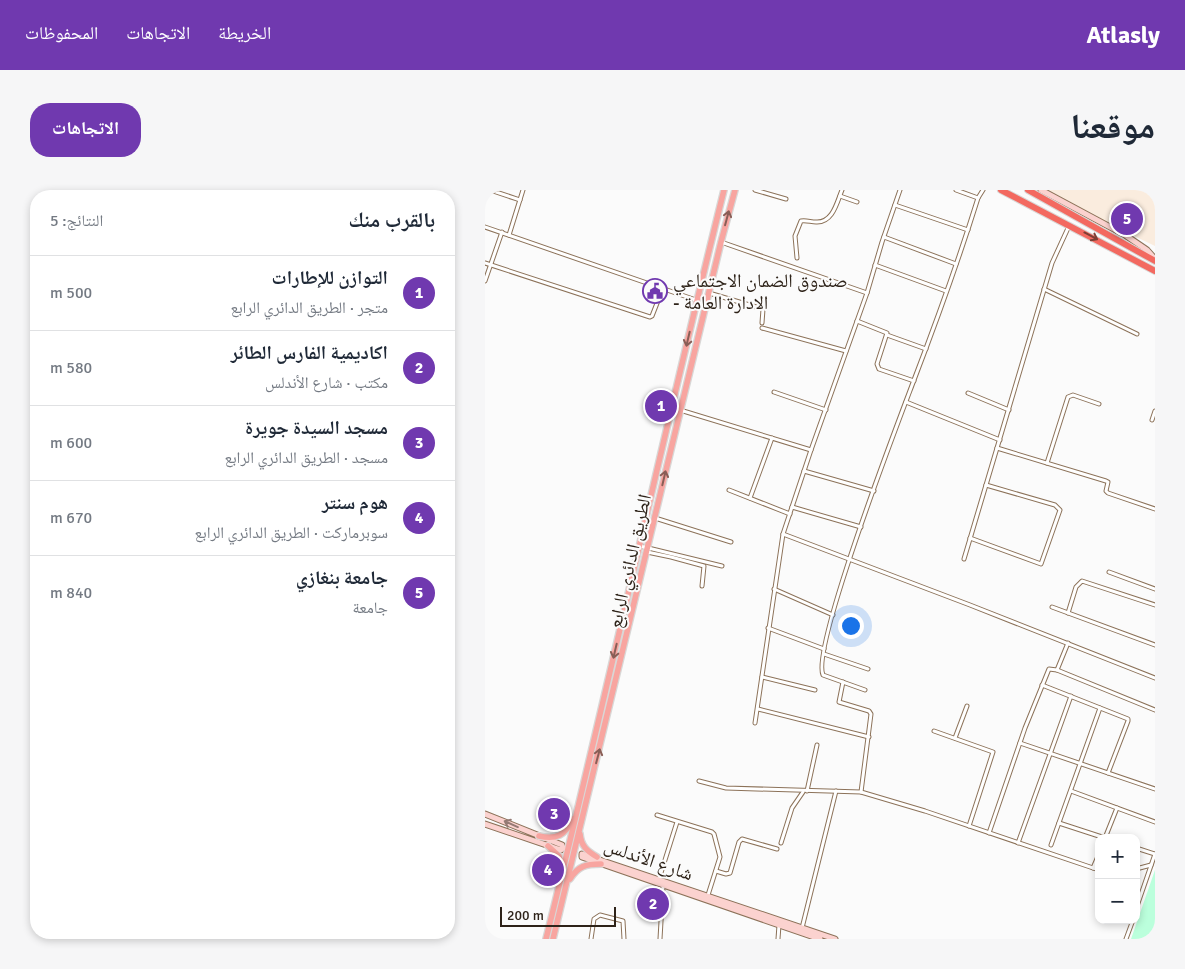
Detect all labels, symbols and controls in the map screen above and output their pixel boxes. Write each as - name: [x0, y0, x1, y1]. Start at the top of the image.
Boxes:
- text: Atlasly: [1087, 20, 1160, 50]
- text: المحفوظات: [25, 22, 98, 44]
- text: الاتجاهات: [126, 22, 190, 44]
- text: الخريطة: [218, 22, 271, 44]
- button: الاتجاهات: [30, 103, 141, 157]
- text: موقعنا: [1070, 105, 1155, 148]
- pin: 5: [1111, 200, 1143, 238]
- text: بالقرب منك: [348, 207, 435, 233]
- text: النتائج: 5: [50, 211, 103, 231]
- one-way arrow: [723, 211, 732, 227]
- one-way arrow: [1084, 231, 1099, 241]
- text: التوازن للإطارات: [272, 266, 388, 290]
- place label: صندوق الضمان الاجتماعي - الادارة العامة: [673, 269, 848, 315]
- public building icon: صندوق الضمان الاجتماعي - الادارة العامة: [642, 278, 668, 304]
- text: 500 m: [50, 283, 92, 303]
- text: 1: [415, 283, 423, 303]
- text: متجر · الطريق الدائري الرابع: [231, 298, 388, 318]
- one-way arrow: [683, 331, 692, 347]
- text: اكاديمية الفارس الطائر: [231, 341, 388, 365]
- text: 580 m: [50, 358, 92, 378]
- text: 2: [415, 358, 423, 378]
- text: مكتب · شارع الأندلس: [265, 373, 388, 393]
- pin: 1: [645, 387, 677, 425]
- text: مسجد السيدة جويرة: [245, 416, 388, 440]
- text: 600 m: [50, 433, 92, 453]
- text: 3: [415, 433, 423, 453]
- text: مسجد · الطريق الدائري الرابع: [225, 448, 388, 468]
- one-way arrow: [660, 471, 669, 487]
- text: هوم سنتر: [322, 491, 388, 515]
- street label: الطريق الدائري الرابع: [603, 492, 660, 631]
- text: 670 m: [50, 508, 92, 528]
- text: 4: [415, 508, 423, 528]
- text: سوبرماركت · الطريق الدائري الرابع: [195, 523, 388, 543]
- text: جامعة بنغازي: [296, 566, 388, 590]
- text: 840 m: [50, 583, 92, 603]
- text: 5: [415, 583, 423, 603]
- text: جامعة: [353, 598, 388, 618]
- your location: [838, 613, 864, 639]
- one-way arrow: [610, 642, 619, 658]
- one-way arrow: [593, 748, 603, 764]
- pin: 3: [538, 795, 570, 833]
- one-way arrow: [504, 818, 519, 828]
- street label: شارع الأندلس: [601, 834, 696, 886]
- map controls: [1095, 834, 1140, 924]
- button: +: [1095, 834, 1140, 879]
- pin: 4: [532, 851, 564, 889]
- button: −: [1095, 879, 1140, 924]
- pin: 2: [637, 885, 669, 923]
- scale bar: [500, 904, 616, 927]
- text: 200 m: [507, 907, 544, 924]

